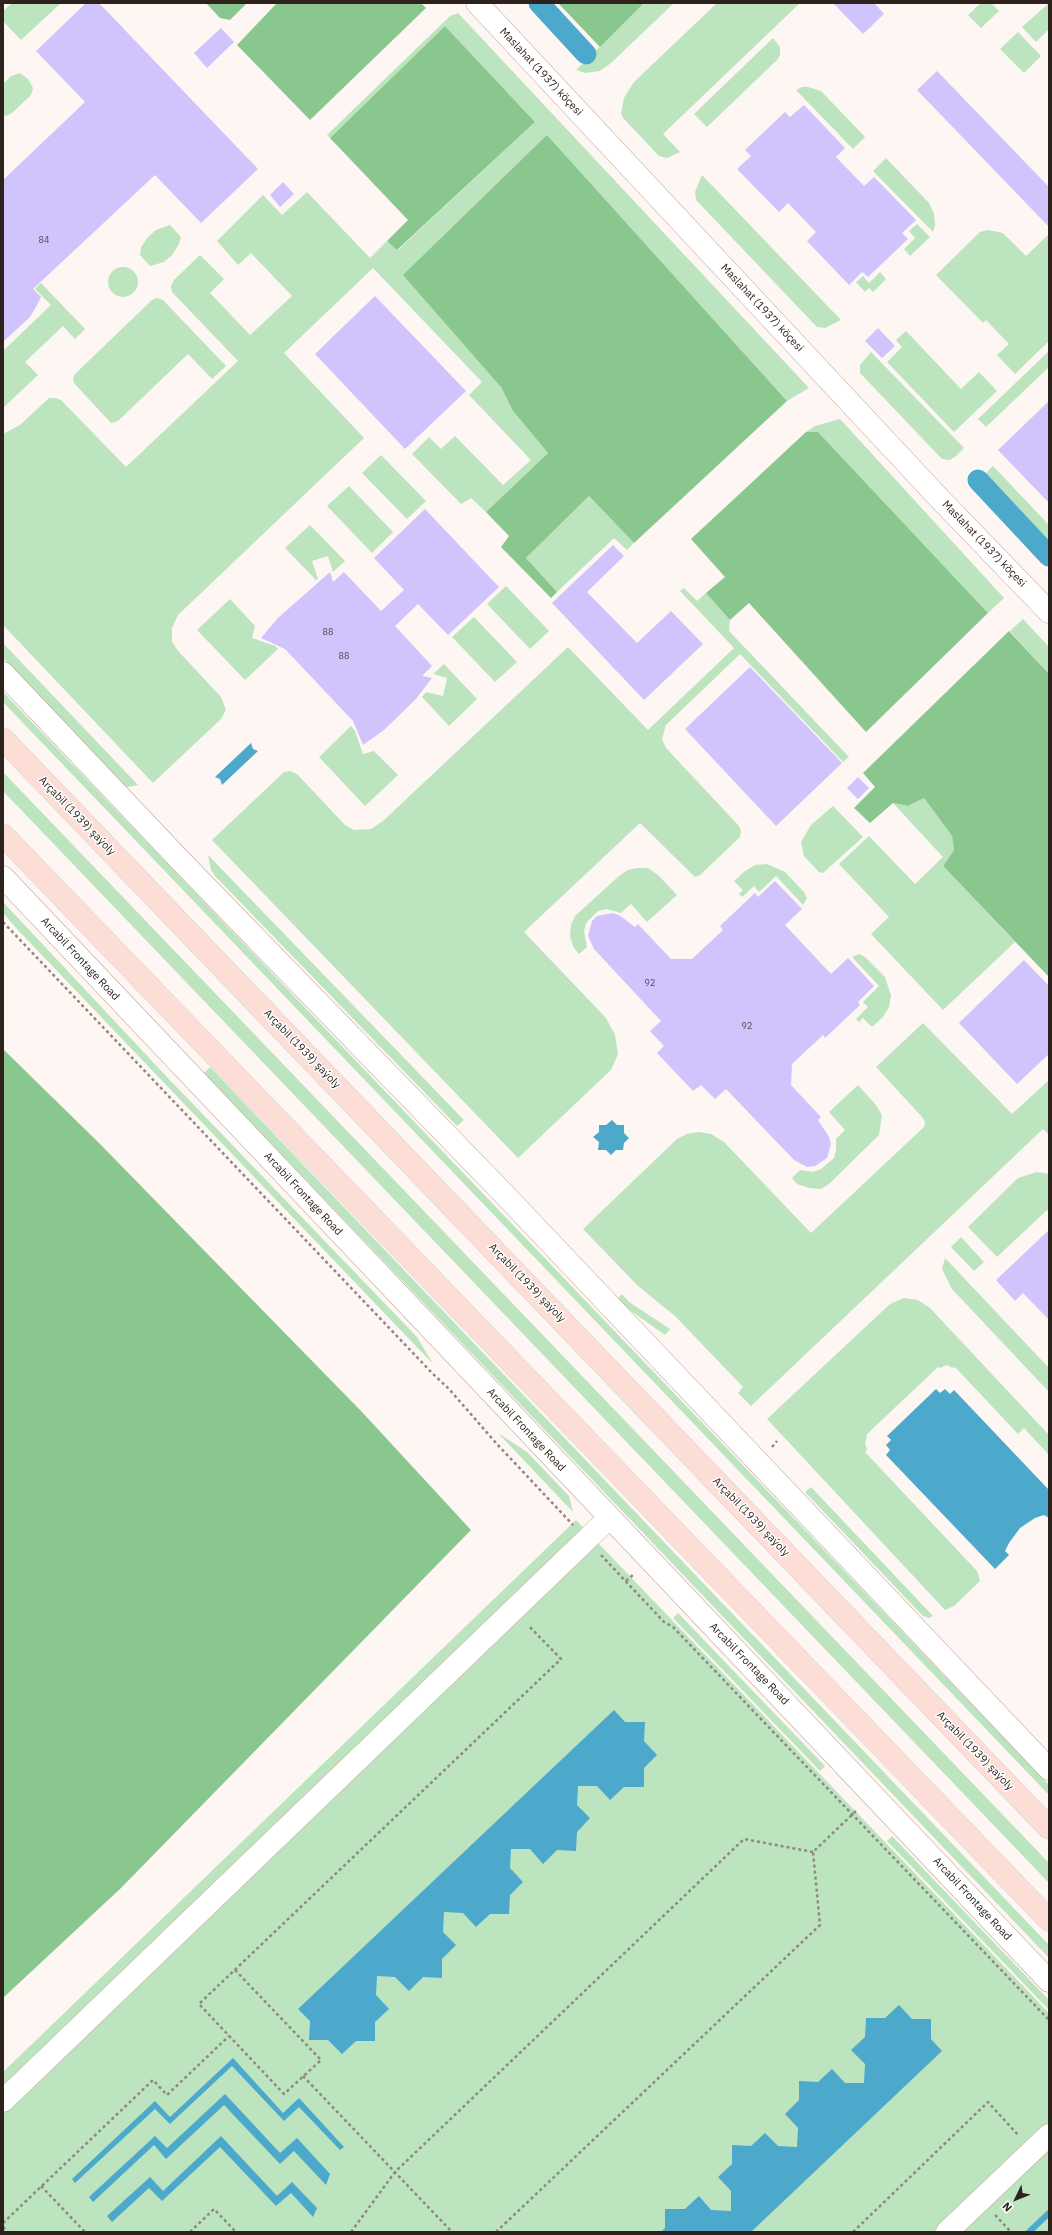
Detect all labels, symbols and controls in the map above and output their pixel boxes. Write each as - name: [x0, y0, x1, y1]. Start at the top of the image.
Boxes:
- street label: Maslahat (1937) köçesi: [497, 25, 585, 119]
- house number: 84: [39, 235, 49, 245]
- street label: Maslahat (1937) köçesi: [718, 261, 806, 355]
- street label: Maslahat (1937) köçesi: [939, 498, 1029, 590]
- house number: 88: [323, 627, 333, 637]
- house number: 88: [339, 651, 349, 661]
- street label: Arçabil (1939) şaýoly: [36, 774, 118, 858]
- street label: Arcabil Frontage Road: [38, 915, 122, 1003]
- house number: 92: [645, 978, 655, 988]
- street label: Arçabil (1939) şaýoly: [261, 1007, 343, 1091]
- house number: 92: [742, 1021, 752, 1031]
- street label: Arcabil Frontage Road: [261, 1150, 345, 1238]
- street label: Arçabil (1939) şaýoly: [486, 1241, 568, 1325]
- street label: Arcabil Frontage Road: [484, 1386, 568, 1474]
- street label: Arçabil (1939) şaýoly: [710, 1475, 792, 1559]
- street label: Arcabil Frontage Road: [706, 1620, 792, 1708]
- street label: Arçabil (1939) şaýoly: [934, 1709, 1016, 1793]
- street label: Arcabil Frontage Road: [930, 1855, 1014, 1943]
- north arrow: [996, 2179, 1036, 2219]
- text: N: [999, 2199, 1015, 2215]

